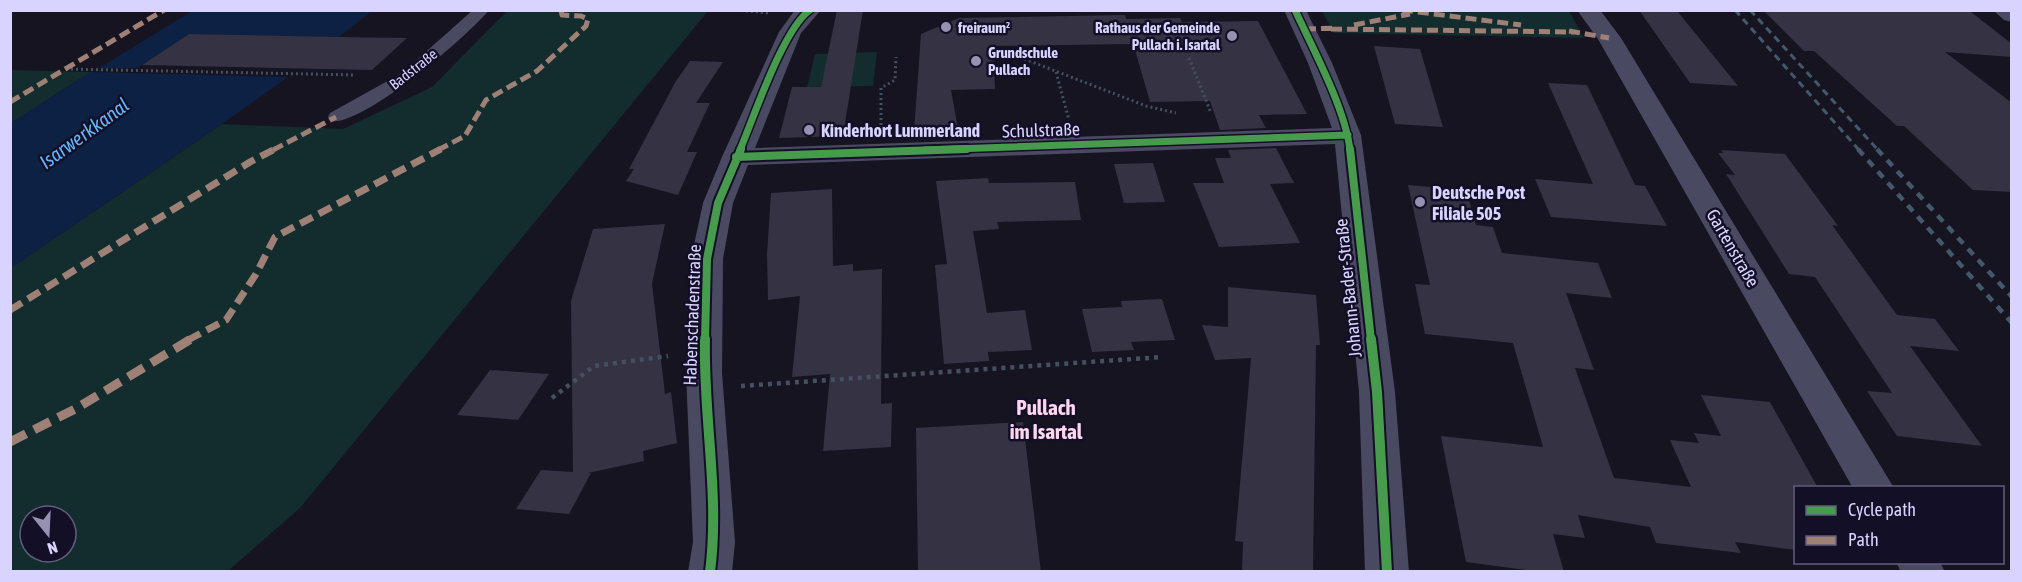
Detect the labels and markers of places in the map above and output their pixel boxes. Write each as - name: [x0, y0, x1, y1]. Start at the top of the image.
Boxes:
- place label: freiraum²: [957, 19, 1010, 36]
- place label: Rathaus der Gemeinde Pullach i. Isartal: [1095, 19, 1221, 53]
- marker: freiraum²: [939, 20, 953, 34]
- marker: Rathaus der Gemeinde Pullach i. Isartal: [1225, 29, 1239, 43]
- place label: Grundschule Pullach: [988, 44, 1058, 78]
- marker: Grundschule Pullach: [969, 54, 983, 68]
- place label: Kinderhort Lummerland: [821, 120, 980, 141]
- marker: Kinderhort Lummerland: [802, 123, 816, 137]
- place label: Deutsche Post Filiale 505: [1432, 182, 1526, 224]
- marker: Deutsche Post Filiale 505: [1413, 195, 1427, 209]

